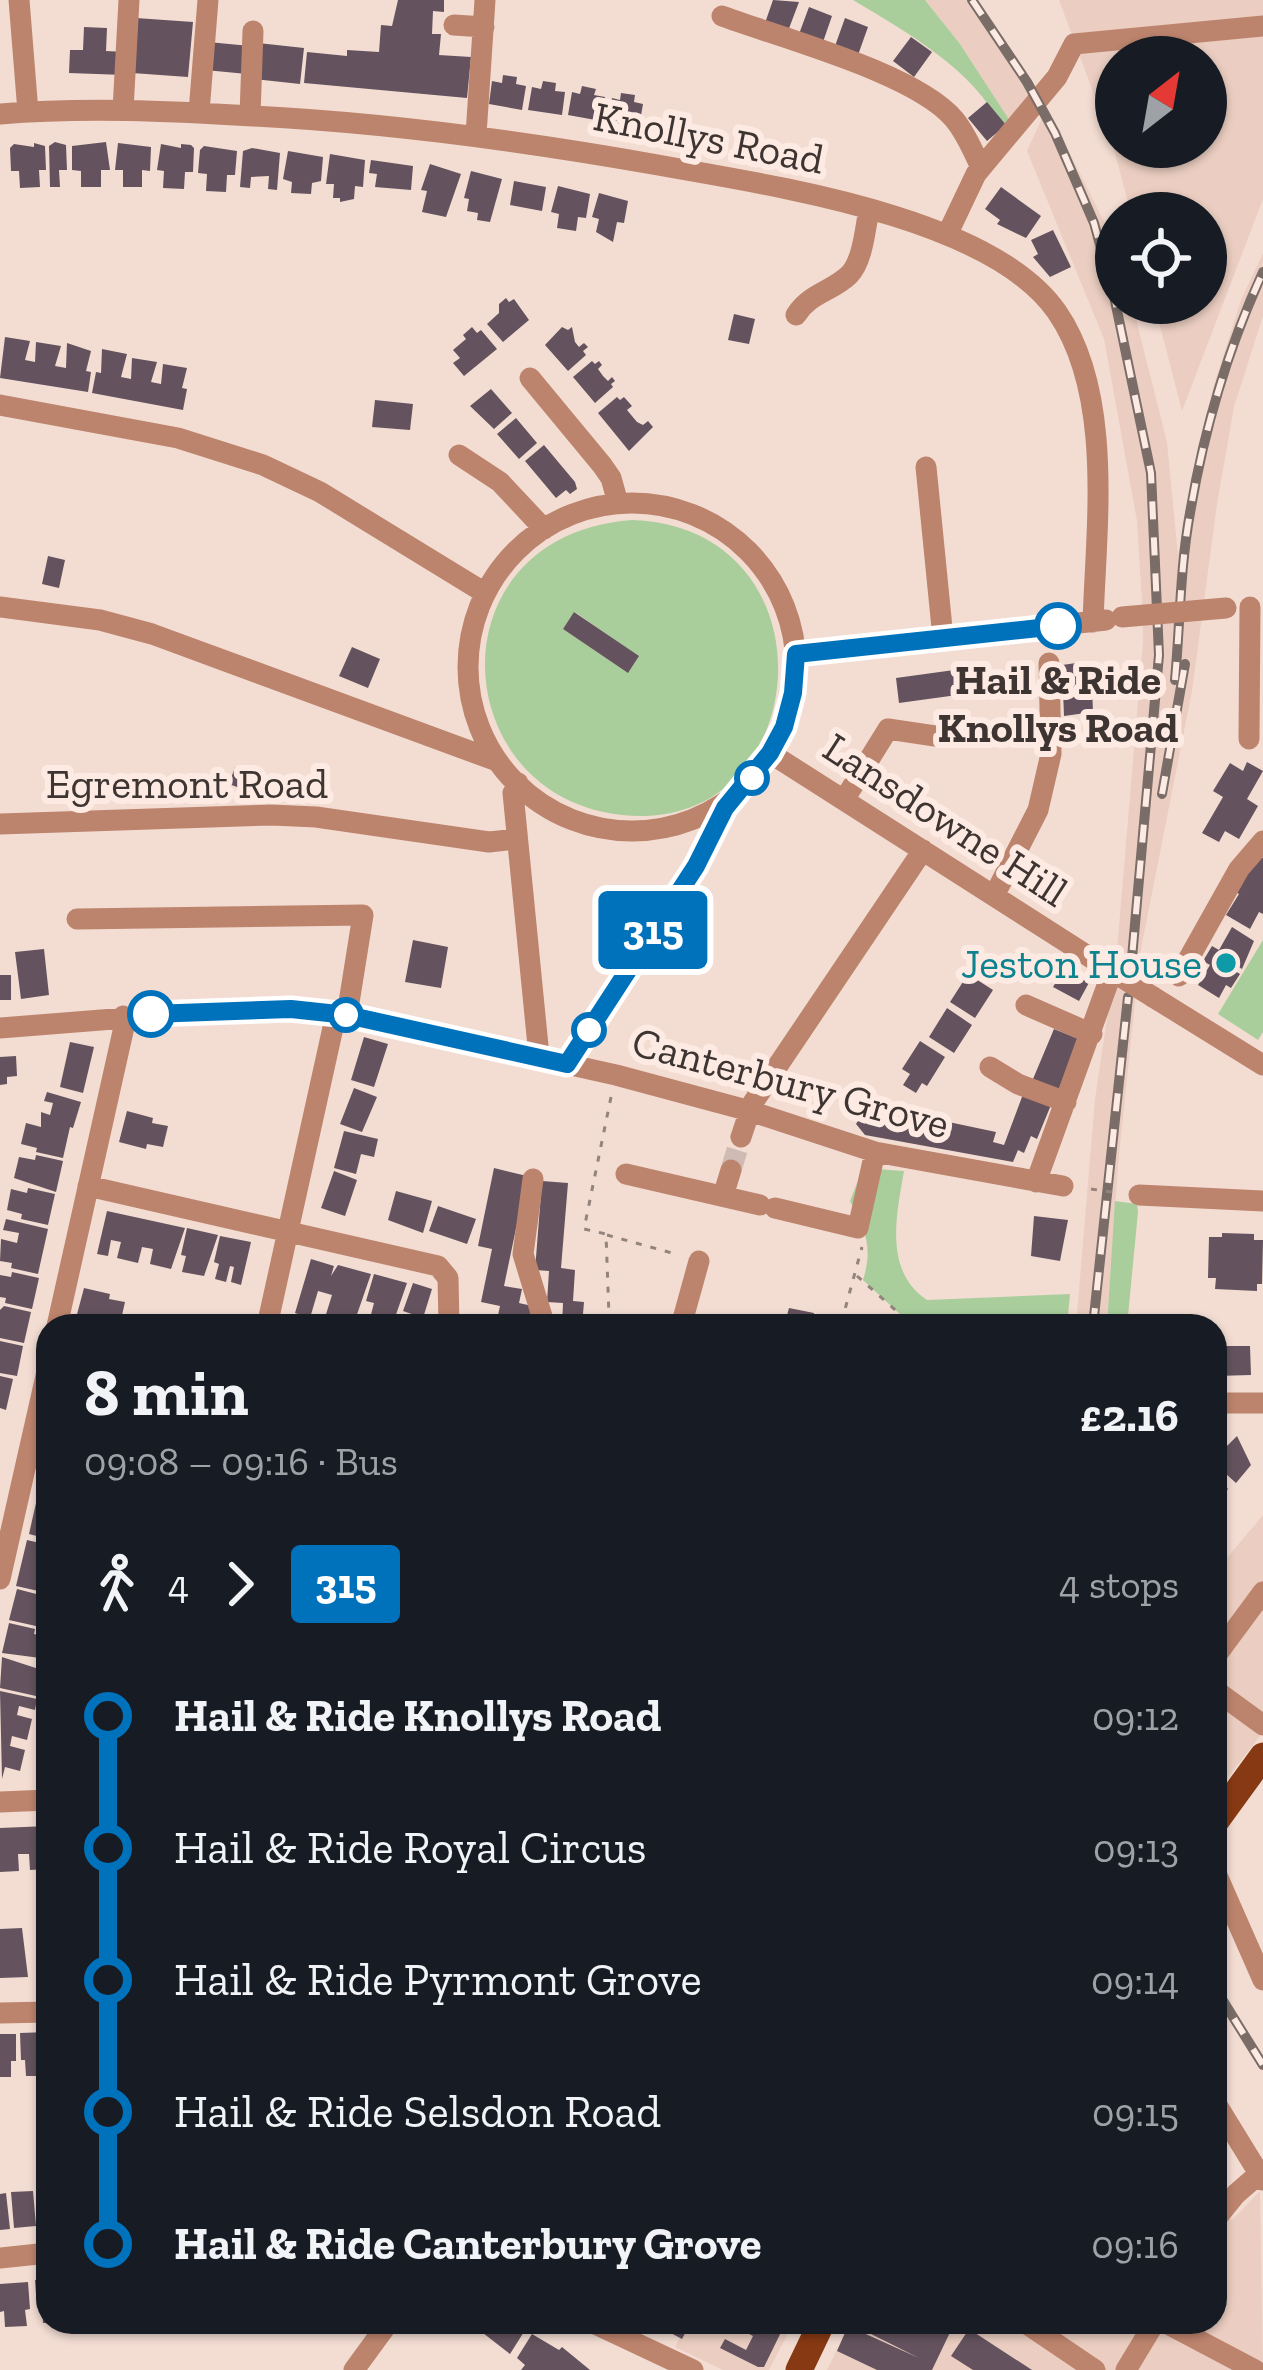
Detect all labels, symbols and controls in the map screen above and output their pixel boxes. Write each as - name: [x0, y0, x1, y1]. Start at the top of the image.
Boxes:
- north arrow: [1095, 36, 1227, 168]
- map controls: [1095, 36, 1227, 324]
- street label: Knollys Road: [589, 90, 828, 185]
- button: locate: [1095, 192, 1227, 324]
- marker: Hail & Ride Knollys Road: [1036, 604, 1080, 648]
- place label: Hail & Ride Knollys Road: [938, 654, 1179, 753]
- street label: Lansdowne Hill: [814, 721, 1078, 917]
- street label: Egremont Road: [46, 758, 328, 809]
- unlabelled marker: [736, 762, 768, 794]
- line badge: 315: [584, 891, 722, 969]
- text: 315: [622, 904, 684, 955]
- place label: Jeston House: [961, 938, 1202, 989]
- marker: Jeston House: [1213, 950, 1239, 976]
- unlabelled marker: [129, 992, 173, 1036]
- unlabelled marker: [330, 999, 362, 1031]
- unlabelled marker: [573, 1014, 605, 1046]
- street label: Canterbury Grove: [627, 1016, 955, 1149]
- text: 8 min: [84, 1353, 249, 1432]
- text: £2.16: [1080, 1389, 1179, 1443]
- text: 09:08 – 09:16 · Bus: [84, 1438, 398, 1485]
- icon: walk: [84, 1551, 150, 1617]
- icon: forward: [207, 1551, 273, 1617]
- text: 315: [315, 1558, 376, 1609]
- text: 4: [168, 1561, 189, 1608]
- text: 4 stops: [1059, 1561, 1179, 1608]
- text: Hail & Ride Knollys Road: [174, 1689, 662, 1743]
- text: 09:12: [1092, 1693, 1179, 1740]
- text: Hail & Ride Royal Circus: [174, 1821, 646, 1875]
- text: 09:13: [1093, 1825, 1179, 1872]
- text: Hail & Ride Pyrmont Grove: [174, 1953, 702, 2007]
- text: 09:14: [1091, 1957, 1179, 2004]
- text: Hail & Ride Selsdon Road: [174, 2085, 661, 2139]
- text: 09:15: [1092, 2089, 1179, 2136]
- text: Hail & Ride Canterbury Grove: [174, 2217, 762, 2271]
- text: 09:16: [1091, 2221, 1179, 2268]

